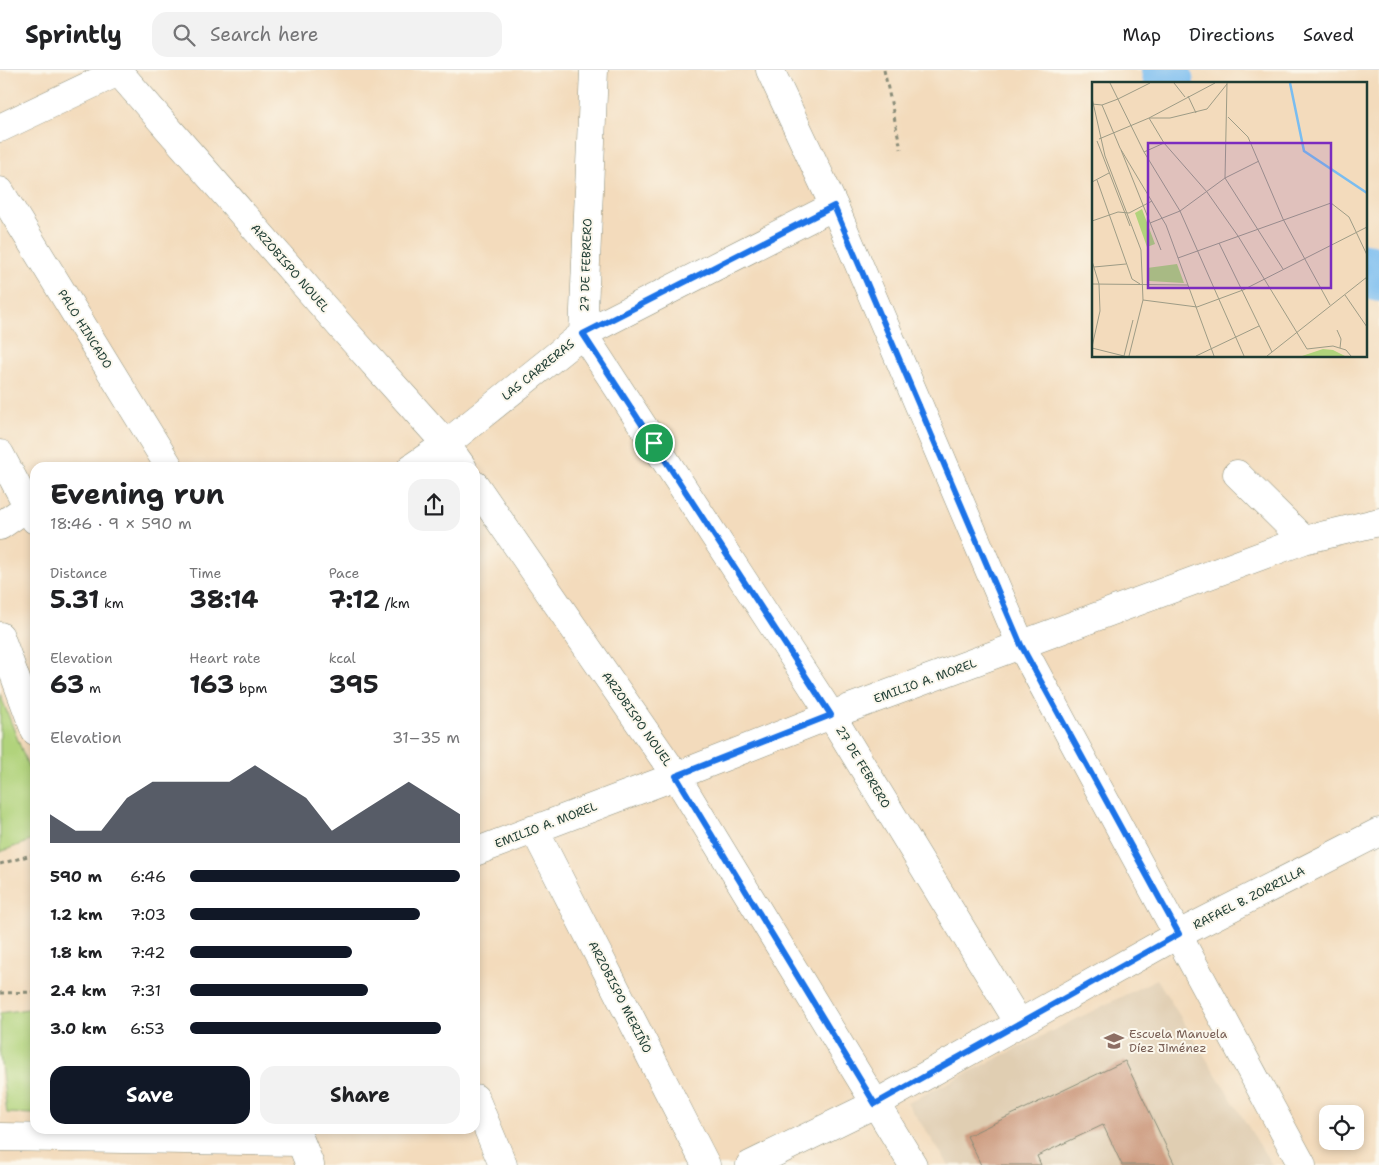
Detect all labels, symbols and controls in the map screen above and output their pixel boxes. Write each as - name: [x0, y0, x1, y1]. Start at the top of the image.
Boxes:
- search box: [152, 12, 502, 57]
- text: Sprintly: [25, 19, 122, 51]
- icon: search: [170, 21, 198, 49]
- text: Search here: [210, 22, 319, 47]
- text: Map: [1123, 23, 1161, 47]
- text: Directions: [1189, 23, 1275, 47]
- text: Saved: [1303, 23, 1354, 47]
- inset map: [1092, 82, 1366, 358]
- street label: 27 DE FEBRERO: [576, 218, 596, 312]
- street label: ARZOBISPO NOUEL: [247, 220, 333, 316]
- street label: PALO HINCADO: [54, 286, 116, 372]
- street label: LAS CARRERAS: [498, 336, 578, 404]
- pin: [633, 422, 675, 464]
- icon: arrive: [640, 429, 668, 457]
- text: Evening run: [50, 475, 225, 513]
- button: share: [408, 479, 460, 531]
- text: 18:46 · 9 × 590 m: [50, 513, 192, 534]
- text: Distance: [50, 564, 107, 582]
- text: Time: [189, 564, 221, 582]
- text: Pace: [329, 564, 359, 582]
- text: 5.31: [50, 582, 99, 616]
- text: 38:14: [189, 582, 259, 616]
- text: 7:12: [329, 582, 380, 616]
- text: km: [99, 594, 124, 612]
- text: /km: [380, 594, 410, 612]
- text: Elevation: [50, 649, 113, 667]
- text: Heart rate: [189, 649, 261, 667]
- text: kcal: [329, 649, 356, 667]
- street label: EMILIO A. MOREL: [871, 655, 979, 707]
- text: 63: [50, 667, 84, 701]
- text: 163: [189, 667, 234, 701]
- text: 395: [329, 667, 379, 701]
- street label: ARZOBISPO NOUEL: [598, 669, 676, 770]
- text: m: [84, 679, 101, 697]
- text: bpm: [234, 679, 267, 697]
- street label: 27 DE FEBRERO: [832, 723, 894, 811]
- text: Elevation: [50, 727, 122, 748]
- text: 31–35 m: [392, 727, 460, 748]
- street label: EMILIO A. MOREL: [493, 798, 600, 852]
- street label: RAFAEL B. ZORRILLA: [1190, 863, 1308, 933]
- text: 590 m: [50, 866, 102, 887]
- text: 6:46: [130, 866, 166, 887]
- text: 1.2 km: [50, 904, 103, 925]
- text: 7:03: [130, 904, 166, 925]
- street label: ARZOBISPO MERIÑO: [585, 938, 655, 1056]
- text: 1.8 km: [50, 942, 102, 963]
- text: 7:42: [130, 942, 165, 963]
- text: 2.4 km: [50, 980, 106, 1001]
- text: 7:31: [130, 980, 161, 1001]
- text: 3.0 km: [50, 1018, 106, 1039]
- text: 6:53: [130, 1018, 165, 1039]
- place label: Escuela Manuela Díez Jiménez: [1129, 1026, 1228, 1056]
- school or university icon: Escuela Manuela Díez Jiménez: [1103, 1030, 1125, 1052]
- button: Save: [50, 1066, 250, 1124]
- button: Share: [260, 1066, 460, 1124]
- map controls: [1319, 1105, 1364, 1150]
- button: locate: [1319, 1105, 1364, 1150]

